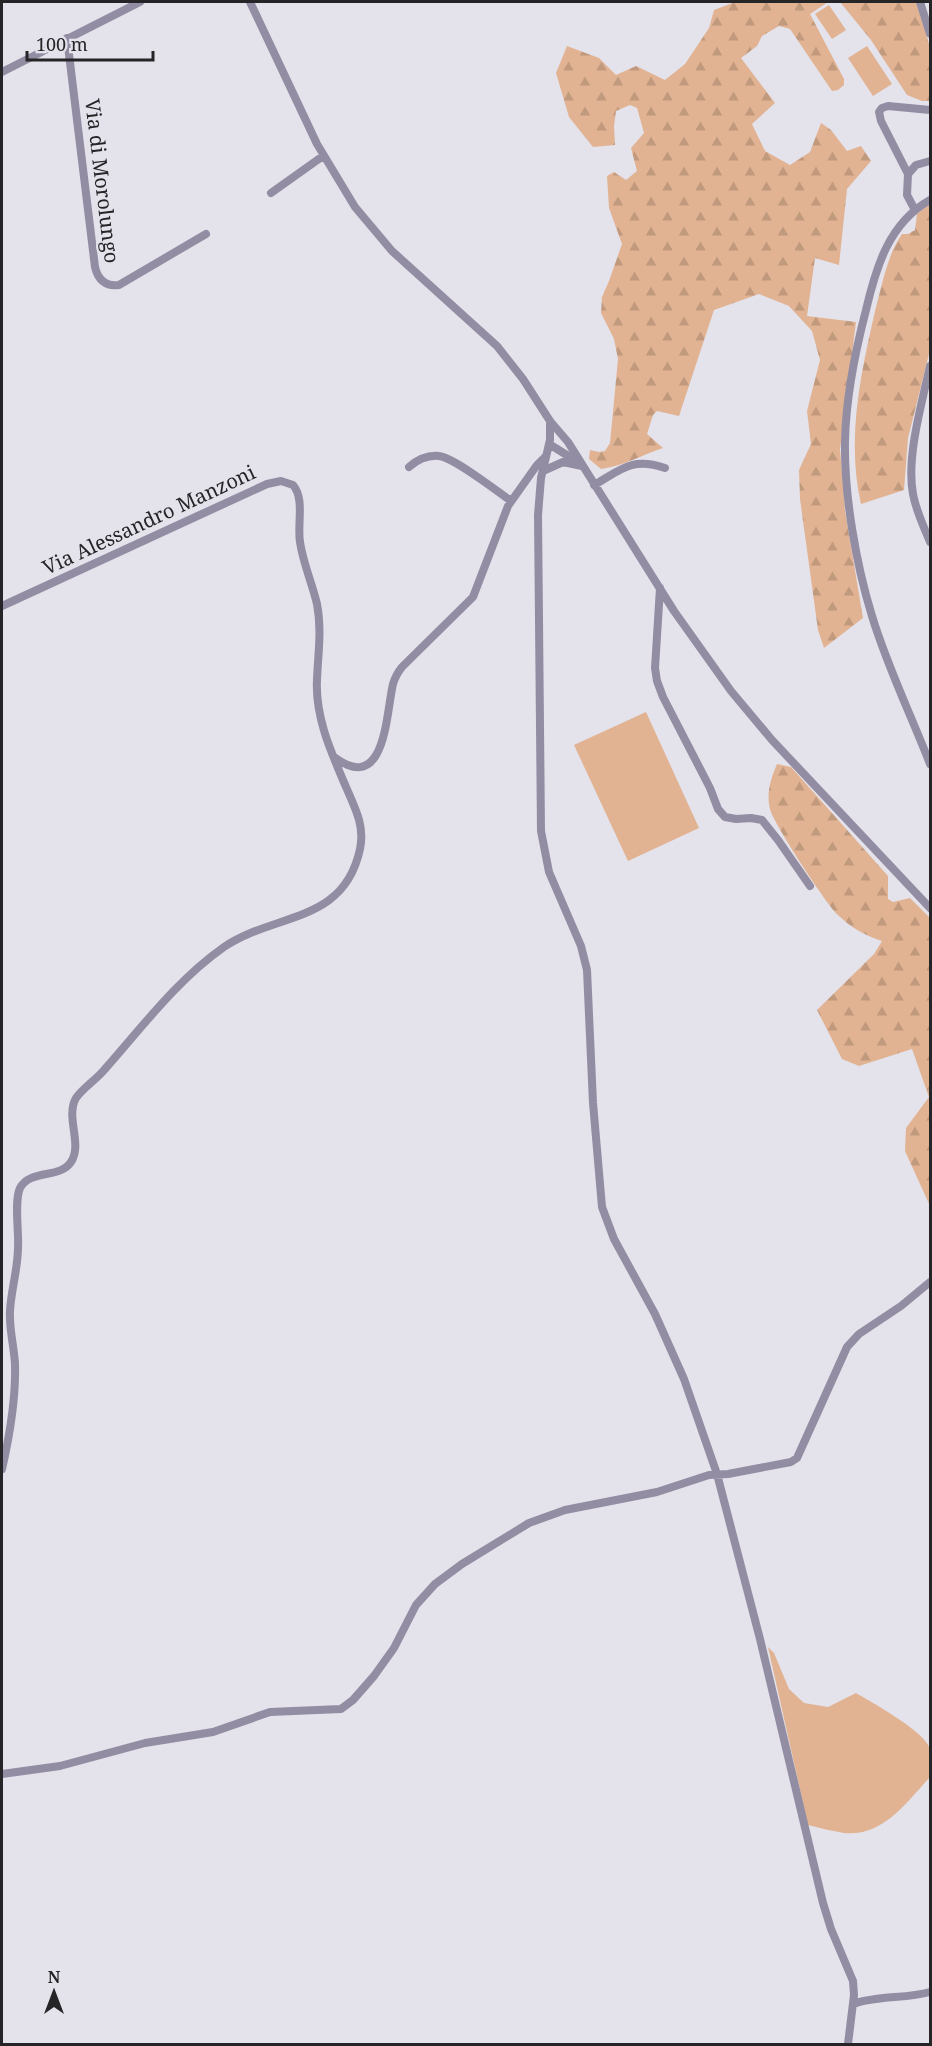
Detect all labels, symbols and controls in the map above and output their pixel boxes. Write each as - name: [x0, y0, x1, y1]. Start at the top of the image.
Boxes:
- scale bar: [27, 24, 153, 62]
- text: 100 m: [36, 32, 88, 56]
- street label: Via di Morolungo: [79, 97, 126, 265]
- street label: Via Alessandro Manzoni: [38, 458, 260, 581]
- north arrow: [24, 1962, 84, 2022]
- text: N: [48, 1966, 61, 1988]

